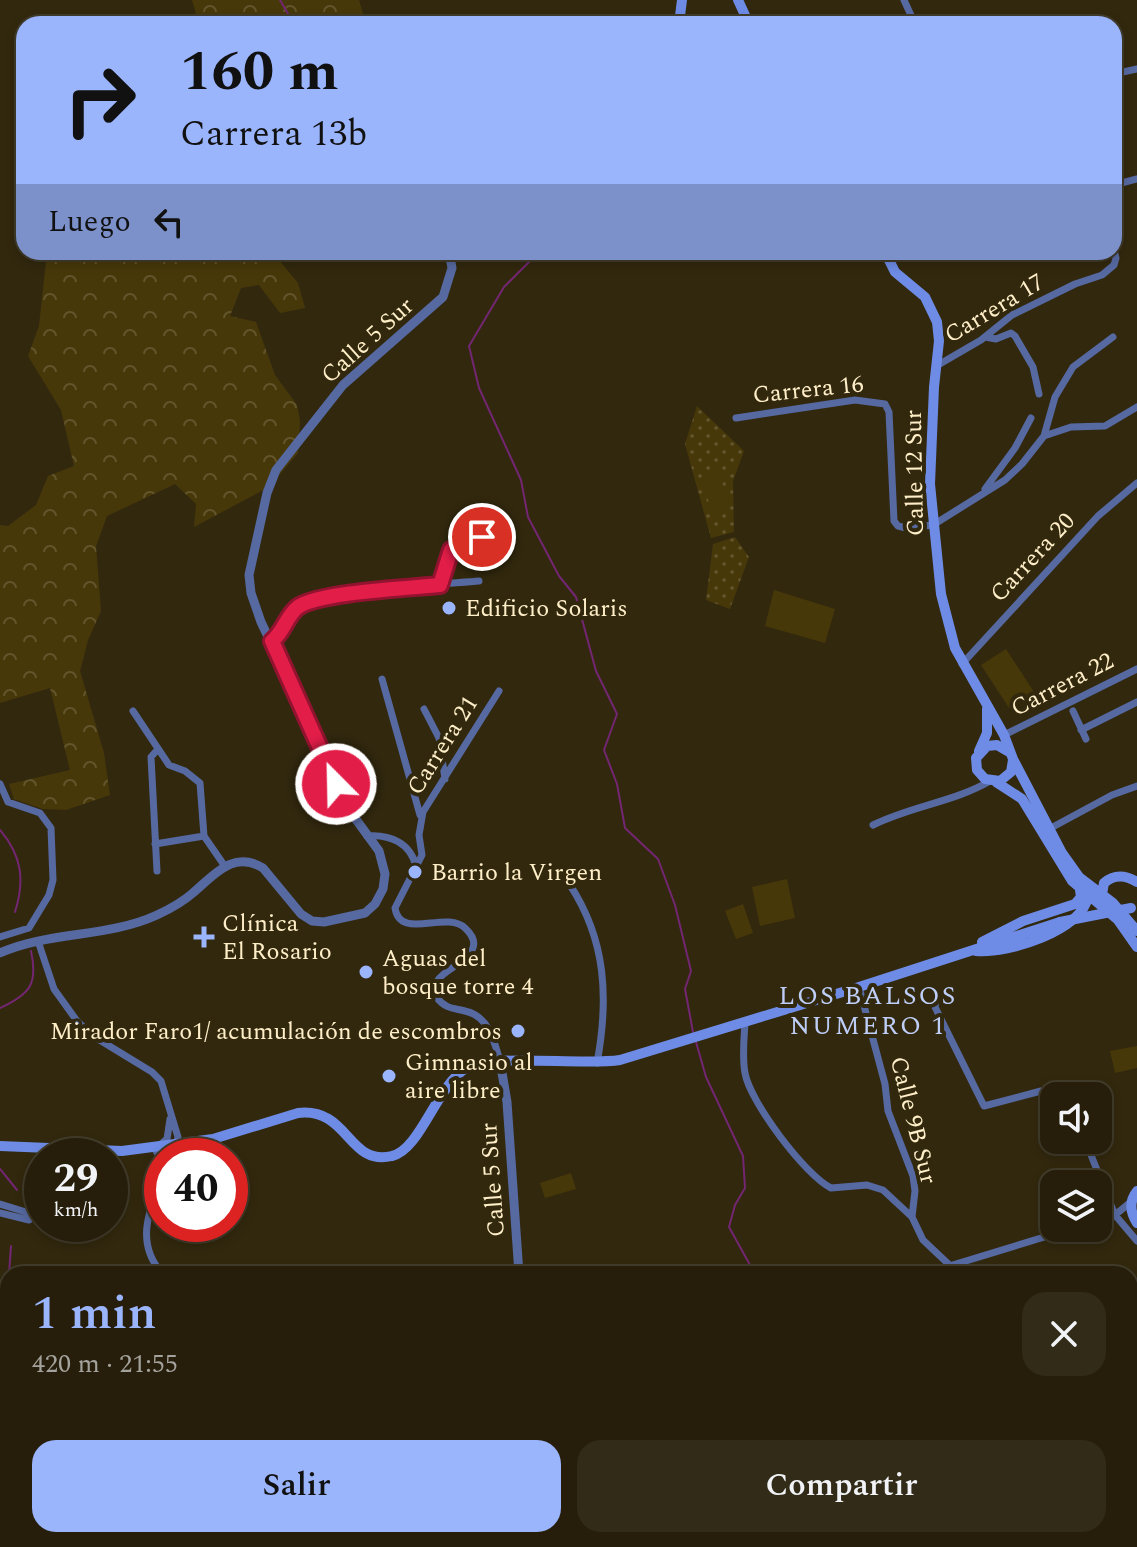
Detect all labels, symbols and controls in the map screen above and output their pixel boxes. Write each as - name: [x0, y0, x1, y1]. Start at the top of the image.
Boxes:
- text: 160 m: [180, 30, 339, 115]
- icon: right: [48, 48, 152, 152]
- text: Carrera 13b: [180, 107, 367, 162]
- text: Luego: [48, 199, 131, 245]
- icon: left: [147, 200, 191, 244]
- street label: Carrera 17: [938, 265, 1052, 353]
- street label: Calle 5 Sur: [313, 289, 422, 392]
- street label: Carrera 16: [751, 366, 865, 414]
- street label: Calle 12 Sur: [896, 409, 934, 537]
- pin: [448, 503, 516, 571]
- street label: Carrera 20: [982, 505, 1084, 611]
- icon: arrive: [460, 515, 504, 559]
- place label: Edificio Solaris: [465, 591, 628, 627]
- marker: Edificio Solaris: [440, 599, 458, 617]
- street label: Carrera 22: [1005, 644, 1120, 726]
- street label: Carrera 21: [398, 689, 488, 802]
- position arrow: [294, 742, 378, 826]
- place label: Barrio la Virgen: [431, 855, 602, 891]
- marker: Barrio la Virgen: [406, 863, 424, 881]
- place label: Clínica El Rosario: [222, 906, 332, 970]
- marker: Clínica El Rosario: [193, 926, 215, 948]
- place label: Aguas del bosque torre 4: [382, 941, 534, 1005]
- marker: Aguas del bosque torre 4: [357, 963, 375, 981]
- district label: LOS BALSOS NUMERO 1: [779, 976, 957, 1046]
- place label: Mirador Faro1/ acumulación de escombros: [50, 1014, 502, 1050]
- marker: Mirador Faro1/ acumulación de escombros: [509, 1022, 527, 1040]
- place label: Gimnasio al aire libre: [405, 1045, 533, 1109]
- street label: Calle 9B Sur: [880, 1053, 946, 1188]
- marker: Gimnasio al aire libre: [380, 1067, 398, 1085]
- map controls: [1040, 1082, 1112, 1242]
- button: sound: [1040, 1082, 1112, 1154]
- street label: Calle 5 Sur: [471, 1122, 515, 1238]
- speed limit sign: 40: [144, 1138, 248, 1242]
- text: 29: [54, 1149, 98, 1210]
- button: layers: [1040, 1170, 1112, 1242]
- text: km/h: [54, 1195, 99, 1225]
- text: 1 min: [32, 1277, 157, 1350]
- button: close: [1022, 1292, 1106, 1376]
- text: 420 m · 21:55: [32, 1344, 178, 1384]
- button: Salir: [32, 1440, 561, 1532]
- button: Compartir: [577, 1440, 1106, 1532]

